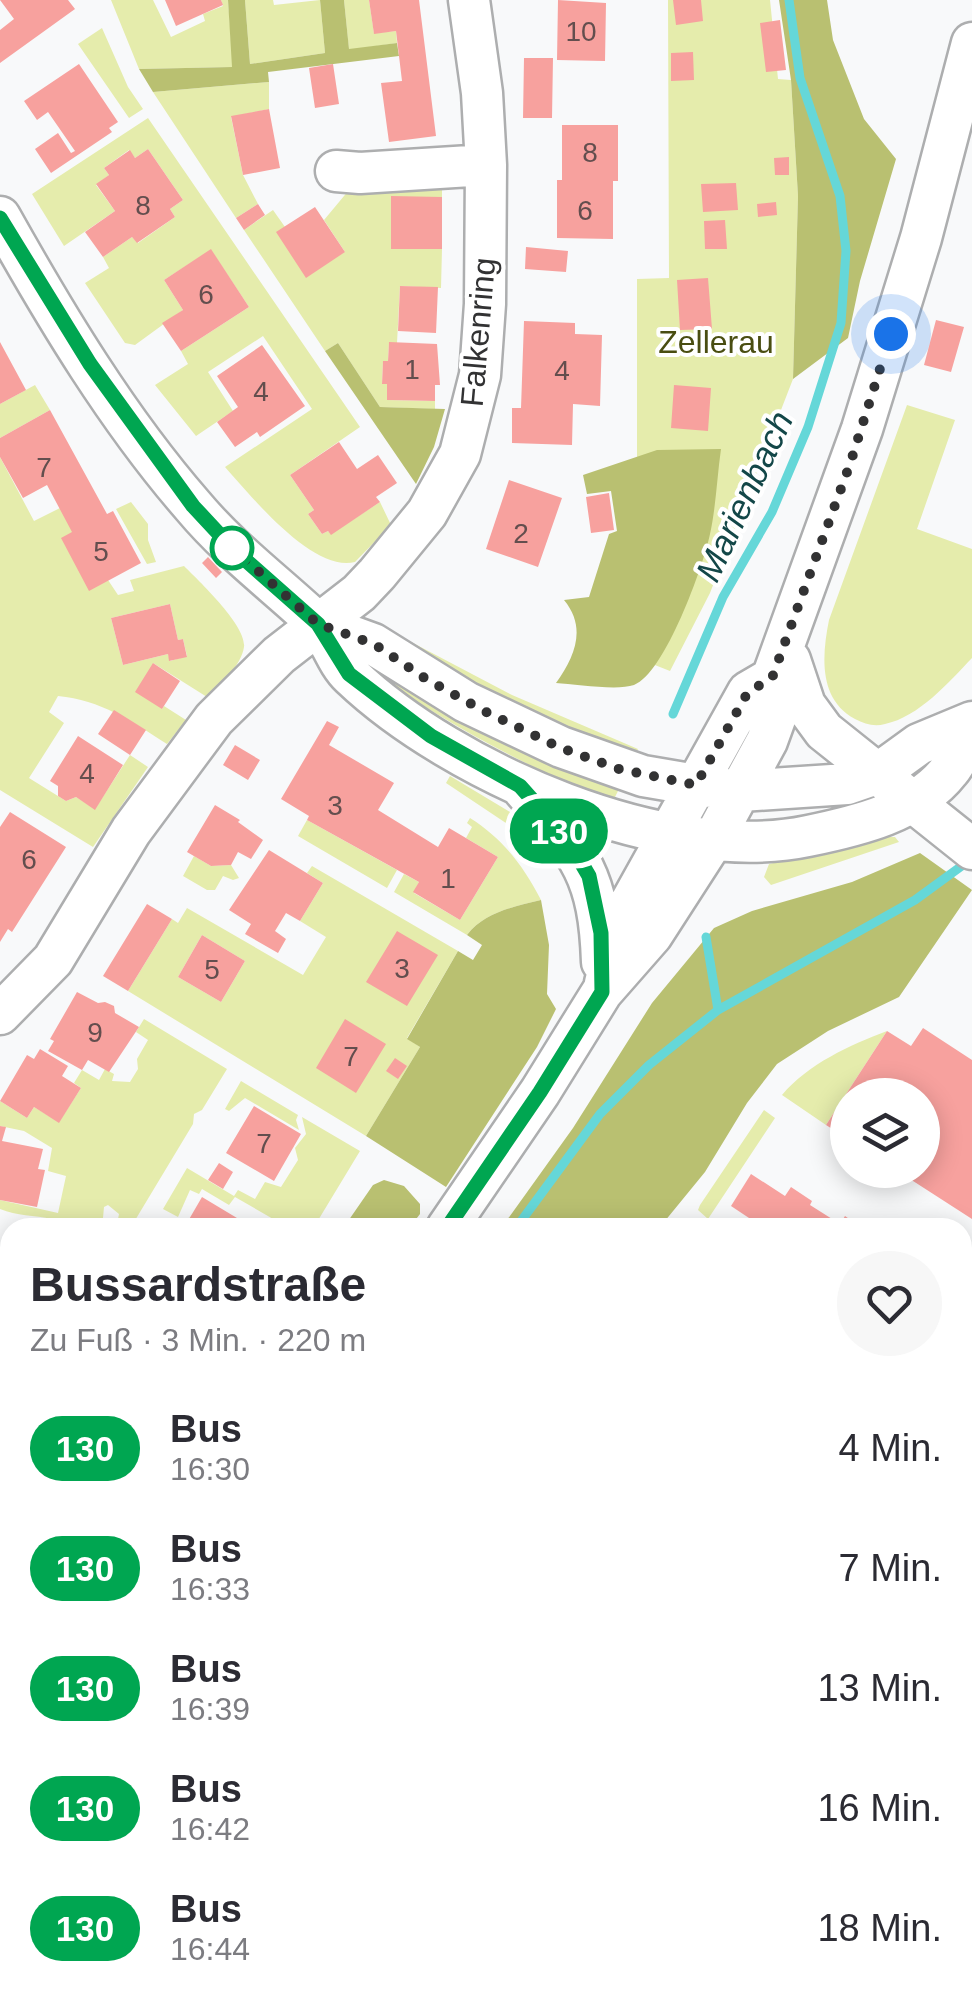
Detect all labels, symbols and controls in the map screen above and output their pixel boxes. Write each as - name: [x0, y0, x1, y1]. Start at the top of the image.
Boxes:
- house number: 10: [565, 16, 597, 47]
- house number: 8: [582, 137, 598, 168]
- house number: 8: [135, 190, 151, 221]
- house number: 6: [577, 195, 593, 226]
- street label: Falkenring: [454, 256, 502, 408]
- house number: 6: [198, 279, 214, 310]
- your location: [866, 309, 916, 359]
- park label: Zellerau: [658, 324, 774, 360]
- house number: 1: [404, 354, 420, 385]
- house number: 4: [554, 355, 570, 386]
- house number: 4: [253, 376, 269, 407]
- water label: Marienbach: [688, 405, 800, 587]
- house number: 7: [36, 452, 52, 483]
- house number: 2: [513, 518, 529, 549]
- unlabelled marker: [211, 527, 253, 569]
- house number: 5: [93, 536, 109, 567]
- house number: 4: [79, 758, 95, 789]
- house number: 3: [327, 790, 343, 821]
- line badge: 130: [502, 798, 616, 864]
- text: 130: [530, 812, 588, 851]
- house number: 6: [21, 844, 37, 875]
- house number: 1: [440, 863, 456, 894]
- house number: 3: [394, 953, 410, 984]
- house number: 5: [204, 954, 220, 985]
- house number: 9: [87, 1017, 103, 1048]
- house number: 7: [343, 1041, 359, 1072]
- map controls: [830, 1078, 940, 1188]
- button: layers: [830, 1078, 940, 1188]
- house number: 7: [256, 1128, 272, 1159]
- button: heart: [837, 1251, 942, 1356]
- text: Bussardstraße: [30, 1258, 366, 1311]
- text: Zu Fuß · 3 Min. · 220 m: [30, 1322, 366, 1358]
- text: Bus: [170, 1408, 242, 1450]
- text: 4 Min.: [839, 1427, 942, 1469]
- text: 130: [56, 1429, 114, 1468]
- text: 16:30: [170, 1451, 250, 1487]
- text: Bus: [170, 1528, 242, 1570]
- text: 7 Min.: [839, 1547, 942, 1589]
- text: 130: [56, 1549, 114, 1588]
- text: 16:33: [170, 1571, 250, 1607]
- text: Bus: [170, 1648, 242, 1690]
- text: 13 Min.: [817, 1667, 942, 1709]
- text: 130: [56, 1669, 114, 1708]
- text: 16:39: [170, 1691, 250, 1727]
- text: Bus: [170, 1768, 242, 1810]
- text: 16 Min.: [817, 1787, 942, 1829]
- text: 130: [56, 1789, 114, 1828]
- text: 16:42: [170, 1811, 250, 1847]
- text: Bus: [170, 1888, 242, 1930]
- text: 18 Min.: [817, 1907, 942, 1949]
- text: 130: [56, 1909, 114, 1948]
- text: 16:44: [170, 1931, 250, 1967]

